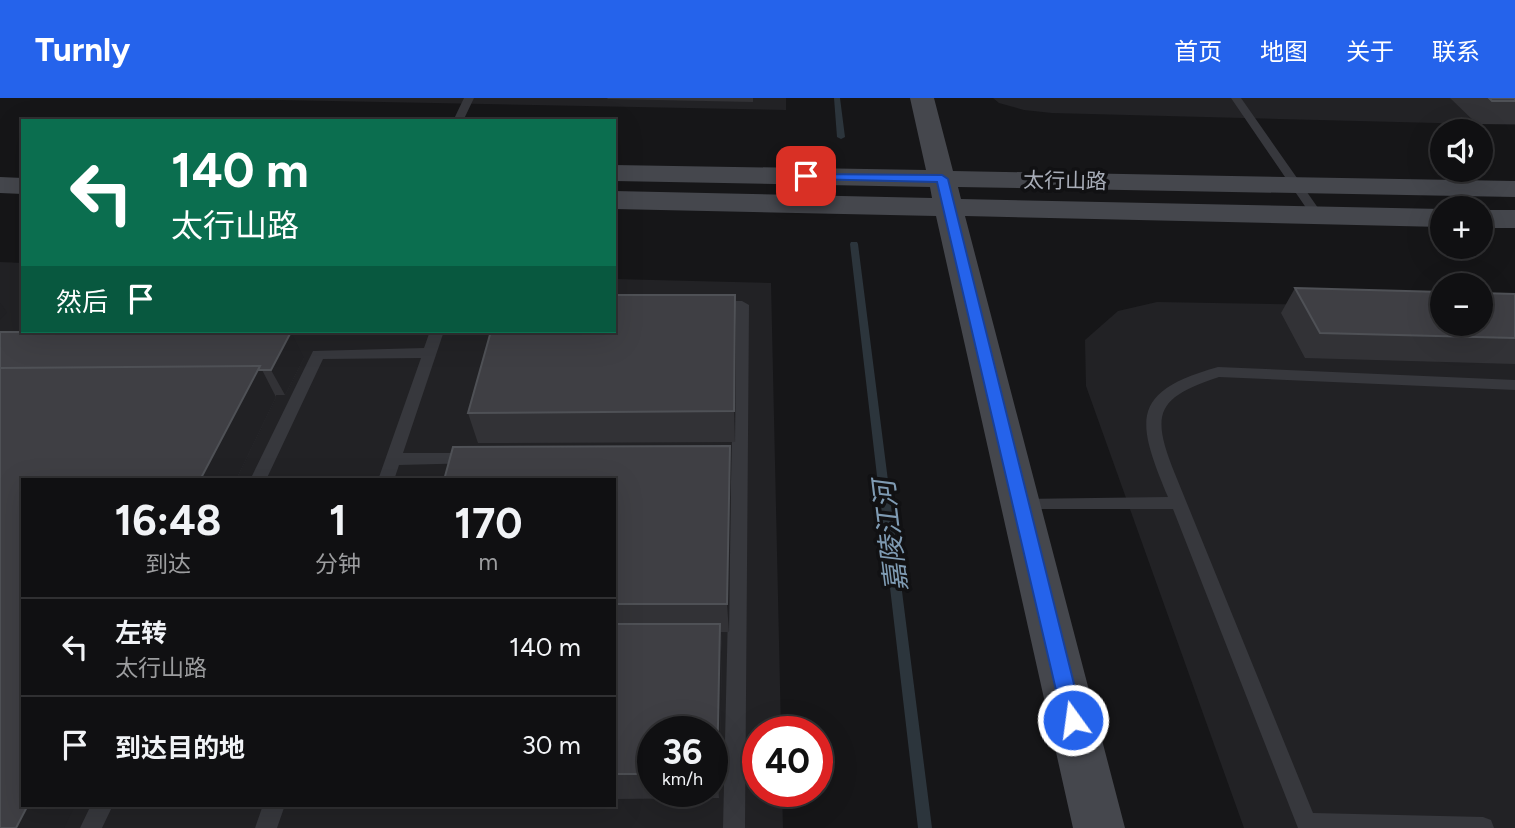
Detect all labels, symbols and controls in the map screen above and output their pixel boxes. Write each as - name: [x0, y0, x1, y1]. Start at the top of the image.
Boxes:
- text: Turnly: [35, 30, 130, 69]
- text: 首页: [1174, 37, 1222, 66]
- text: 地图: [1260, 37, 1308, 66]
- text: 关于: [1346, 37, 1394, 66]
- text: 联系: [1432, 37, 1480, 66]
- map controls: [1430, 119, 1493, 336]
- button: sound: [1430, 119, 1493, 182]
- text: 140 m: [171, 140, 309, 199]
- pin: [776, 146, 836, 206]
- icon: left: [56, 147, 147, 238]
- icon: arrive: [787, 157, 825, 195]
- street label: 太行山路: [1023, 167, 1107, 194]
- button: +: [1430, 196, 1493, 259]
- text: 太行山路: [171, 207, 299, 245]
- button: −: [1430, 273, 1493, 336]
- icon: arrive: [122, 280, 160, 318]
- text: 然后: [56, 286, 108, 318]
- water label: 嘉陵江河: [866, 473, 914, 594]
- text: 16:48: [114, 495, 221, 546]
- text: 1: [329, 495, 347, 546]
- text: 170: [454, 498, 523, 549]
- text: m: [479, 548, 498, 576]
- text: 到达: [145, 550, 191, 578]
- text: 分钟: [315, 550, 361, 578]
- text: 左转: [115, 617, 167, 649]
- icon: left: [56, 628, 94, 666]
- text: 140 m: [509, 631, 581, 663]
- text: 太行山路: [115, 654, 207, 682]
- position arrow: [1036, 683, 1110, 757]
- speed limit sign: 40: [742, 716, 833, 807]
- icon: arrive: [56, 726, 94, 764]
- text: 30 m: [522, 729, 581, 761]
- text: 36: [663, 731, 702, 773]
- text: 到达目的地: [115, 732, 245, 764]
- text: km/h: [662, 768, 703, 790]

